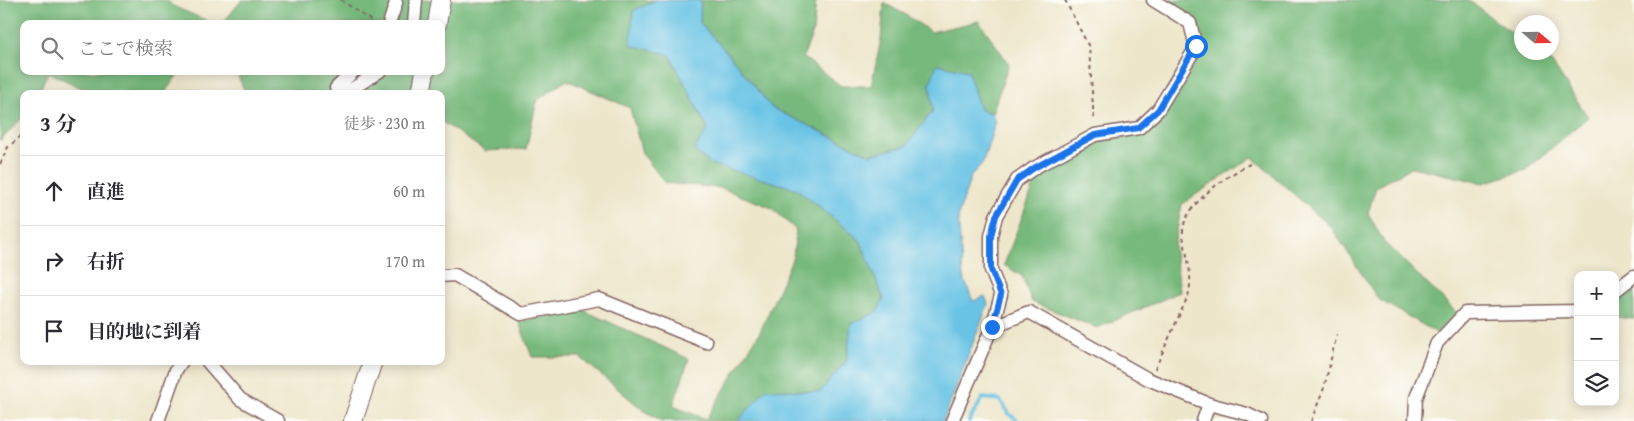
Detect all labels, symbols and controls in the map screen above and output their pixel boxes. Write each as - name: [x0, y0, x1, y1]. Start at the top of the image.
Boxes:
- north arrow: [1514, 15, 1559, 60]
- search box: [20, 20, 445, 75]
- icon: search: [38, 34, 66, 62]
- text: ここで検索: [78, 34, 173, 62]
- route start: [1185, 35, 1208, 58]
- text: 3 分: [40, 108, 77, 139]
- text: 徒歩 · 230 m: [344, 111, 425, 135]
- icon: ahead: [40, 177, 68, 205]
- text: 直進: [87, 177, 125, 205]
- text: 60 m: [393, 179, 425, 203]
- icon: right: [40, 247, 68, 275]
- text: 右折: [87, 247, 125, 275]
- text: 170 m: [385, 249, 425, 273]
- map controls: [1574, 271, 1619, 406]
- button: +: [1574, 271, 1619, 316]
- route end: [981, 316, 1004, 339]
- button: −: [1574, 316, 1619, 361]
- icon: arrive: [40, 317, 68, 345]
- text: 目的地に到着: [87, 317, 201, 345]
- button: layers: [1574, 361, 1619, 406]

